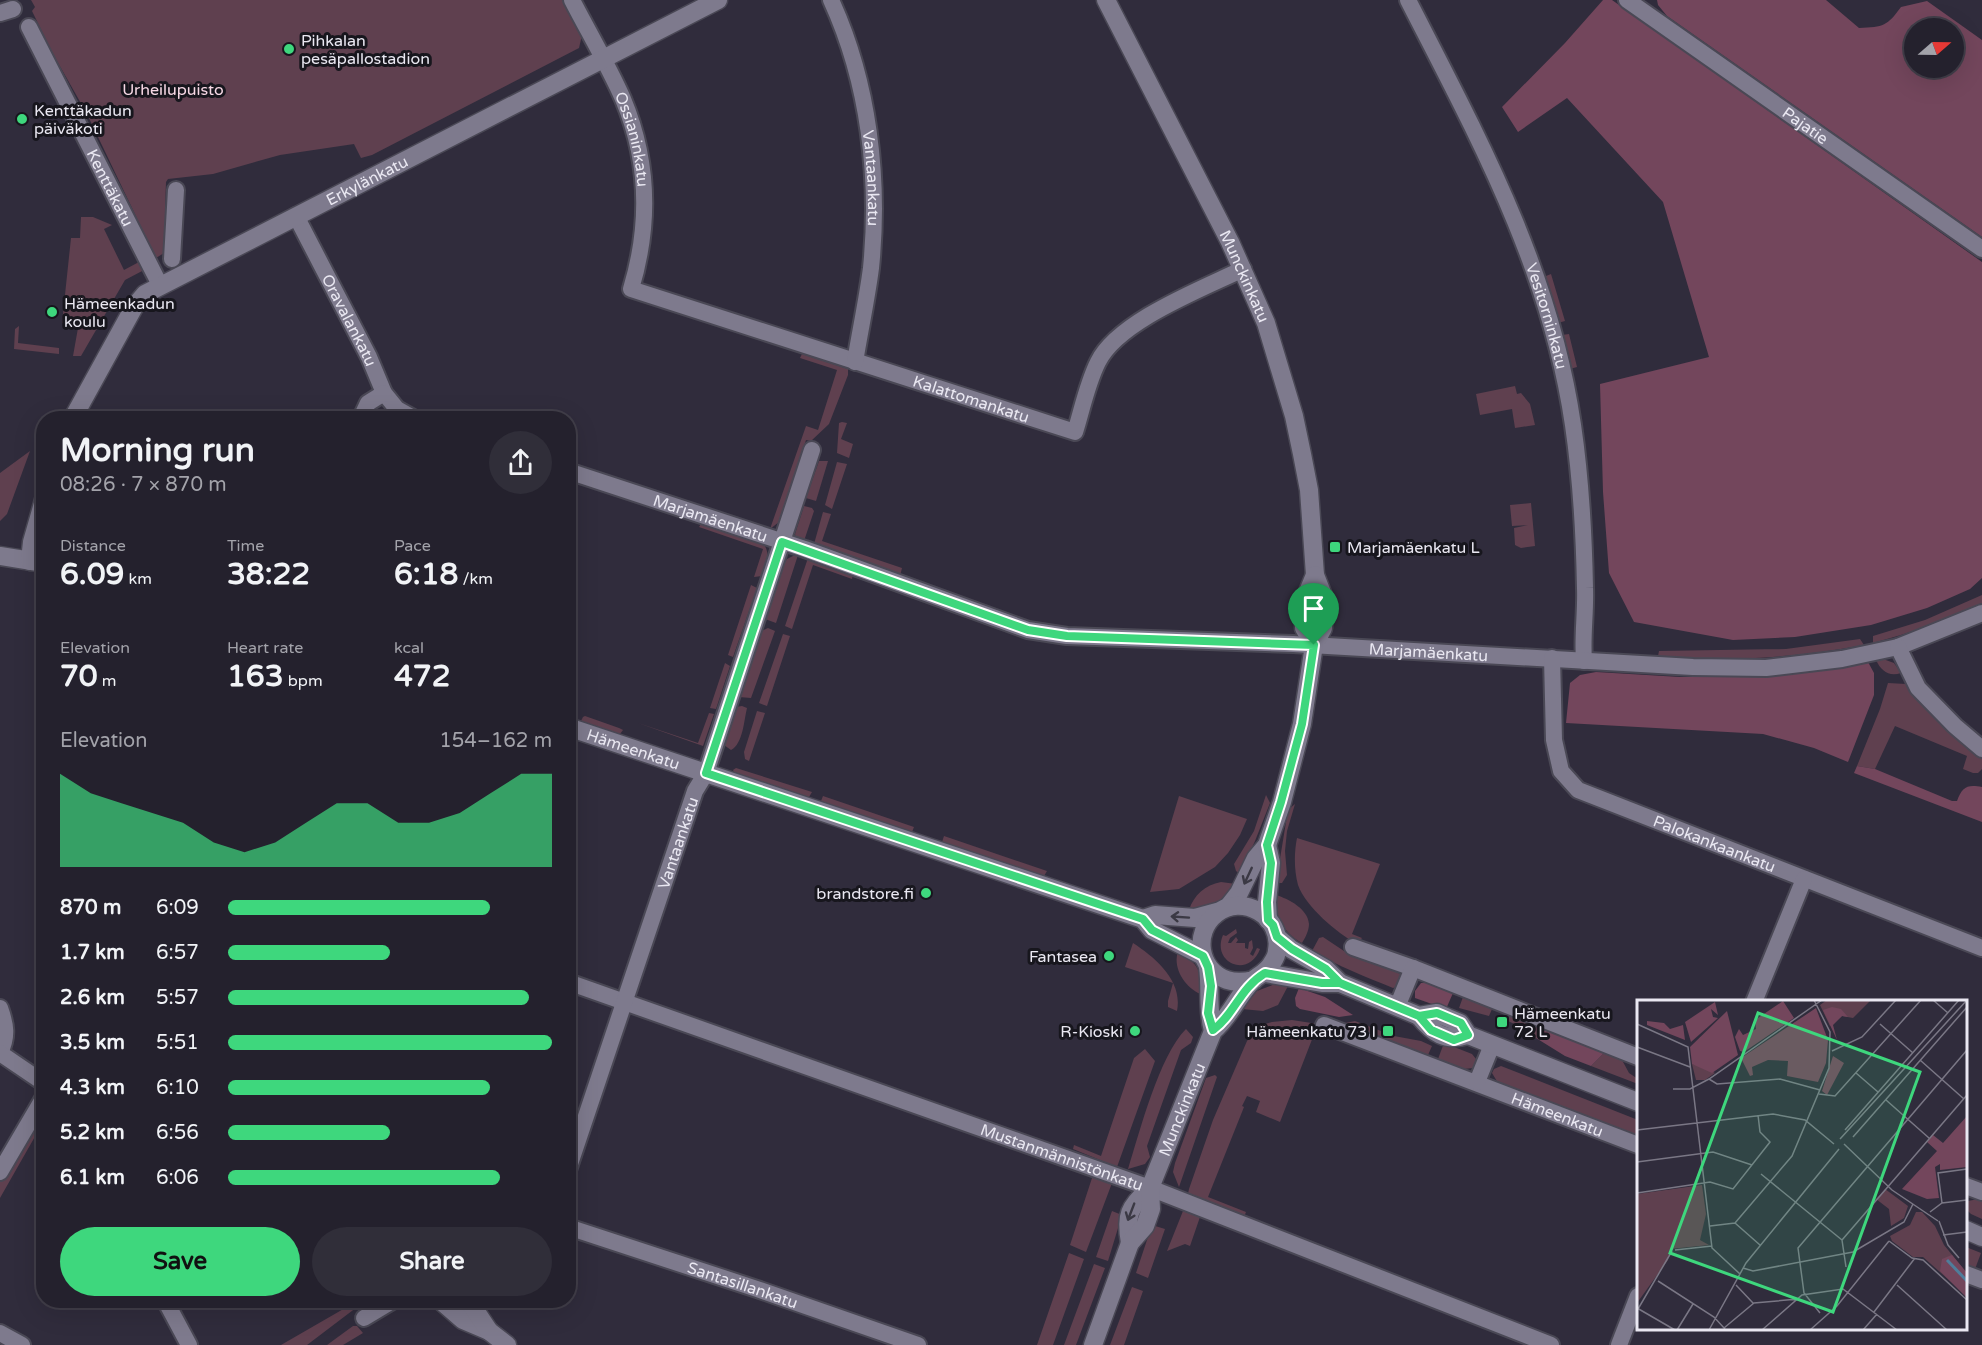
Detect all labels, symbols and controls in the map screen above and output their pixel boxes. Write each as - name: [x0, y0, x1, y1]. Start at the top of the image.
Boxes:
- north arrow: [1904, 18, 1964, 78]
- map controls: [1904, 18, 1964, 78]
- place label: Pihkalan pesäpallostadion: [301, 31, 430, 69]
- marker: Pihkalan pesäpallostadion: [282, 42, 296, 56]
- park label: Urheilupuisto: [122, 80, 224, 100]
- street label: Ossianinkatu: [610, 89, 653, 188]
- place label: Kenttäkadun päiväkoti: [34, 101, 132, 139]
- street label: Pajatie: [1778, 103, 1832, 149]
- marker: Kenttäkadun päiväkoti: [15, 112, 29, 126]
- street label: Vantaankatu: [858, 129, 883, 226]
- street label: Kenttäkatu: [82, 146, 138, 230]
- street label: Erkylänkatu: [323, 152, 412, 210]
- street label: Munckinkatu: [1215, 227, 1273, 326]
- street label: Vesitorninkatu: [1521, 261, 1571, 371]
- street label: Oravalankatu: [317, 271, 381, 369]
- place label: Hämeenkadun koulu: [64, 294, 175, 332]
- marker: Hämeenkadun koulu: [45, 305, 59, 319]
- street label: Kalattomankatu: [910, 371, 1032, 428]
- text: Morning run: [60, 431, 255, 470]
- button: share: [489, 431, 552, 494]
- text: 08:26 · 7 × 870 m: [60, 473, 227, 497]
- street label: Marjamäenkatu: [650, 491, 770, 547]
- text: Distance: [60, 536, 126, 556]
- text: Time: [227, 536, 264, 556]
- text: Pace: [394, 536, 431, 556]
- place label: Marjamäenkatu L: [1347, 538, 1480, 558]
- marker: Marjamäenkatu L: [1328, 540, 1342, 554]
- text: 6.09: [60, 556, 124, 593]
- text: 38:22: [227, 556, 310, 593]
- text: 6:18: [394, 556, 458, 593]
- text: km: [124, 569, 152, 589]
- text: /km: [458, 569, 493, 589]
- pin: [1288, 583, 1339, 645]
- icon: arrive: [1297, 592, 1330, 625]
- text: Elevation: [60, 638, 130, 658]
- text: Heart rate: [227, 638, 303, 658]
- text: kcal: [394, 638, 424, 658]
- street label: Marjamäenkatu: [1368, 639, 1489, 666]
- text: 70: [60, 658, 98, 695]
- text: 163: [227, 658, 284, 695]
- text: 472: [394, 658, 451, 695]
- text: m: [98, 671, 117, 691]
- text: bpm: [284, 671, 323, 691]
- street label: Hämeenkatu: [584, 725, 682, 775]
- text: Elevation: [60, 729, 147, 753]
- text: 154–162 m: [439, 729, 552, 753]
- street label: Vantaankatu: [654, 795, 703, 892]
- street label: Palokankaankatu: [1650, 811, 1778, 877]
- one-way arrow: [1241, 866, 1253, 884]
- place label: brandstore.fi: [816, 884, 914, 904]
- marker: brandstore.fi: [919, 886, 933, 900]
- text: 870 m: [60, 896, 121, 920]
- text: 6:09: [156, 896, 199, 920]
- one-way arrow: [1171, 911, 1191, 922]
- text: 1.7 km: [60, 941, 125, 965]
- text: 6:57: [156, 941, 199, 965]
- place label: Fantasea: [1029, 947, 1097, 967]
- marker: Fantasea: [1102, 949, 1116, 963]
- text: 2.6 km: [60, 986, 125, 1010]
- text: 5:57: [156, 986, 199, 1010]
- inset map: [1637, 1000, 1967, 1330]
- place label: Hämeenkatu 72 L: [1514, 1004, 1611, 1042]
- marker: Hämeenkatu 72 L: [1495, 1015, 1509, 1029]
- place label: R-Kioski: [1060, 1022, 1123, 1042]
- place label: Hämeenkatu 73 I: [1246, 1022, 1376, 1042]
- marker: R-Kioski: [1128, 1024, 1142, 1038]
- marker: Hämeenkatu 73 I: [1381, 1024, 1395, 1038]
- text: 3.5 km: [60, 1031, 125, 1055]
- text: 5:51: [156, 1031, 199, 1055]
- street label: Munckinkatu: [1155, 1060, 1210, 1159]
- text: 4.3 km: [60, 1076, 125, 1100]
- text: 6:10: [156, 1076, 199, 1100]
- street label: Hämeenkatu: [1508, 1089, 1606, 1142]
- street label: Mustanmännistönkatu: [978, 1120, 1146, 1196]
- text: 5.2 km: [60, 1121, 125, 1145]
- text: 6:56: [156, 1121, 199, 1145]
- text: 6.1 km: [60, 1166, 125, 1190]
- text: 6:06: [156, 1166, 199, 1190]
- one-way arrow: [1124, 1203, 1135, 1221]
- button: Save: [60, 1227, 300, 1296]
- button: Share: [312, 1227, 552, 1296]
- street label: Santasillankatu: [685, 1258, 800, 1313]

